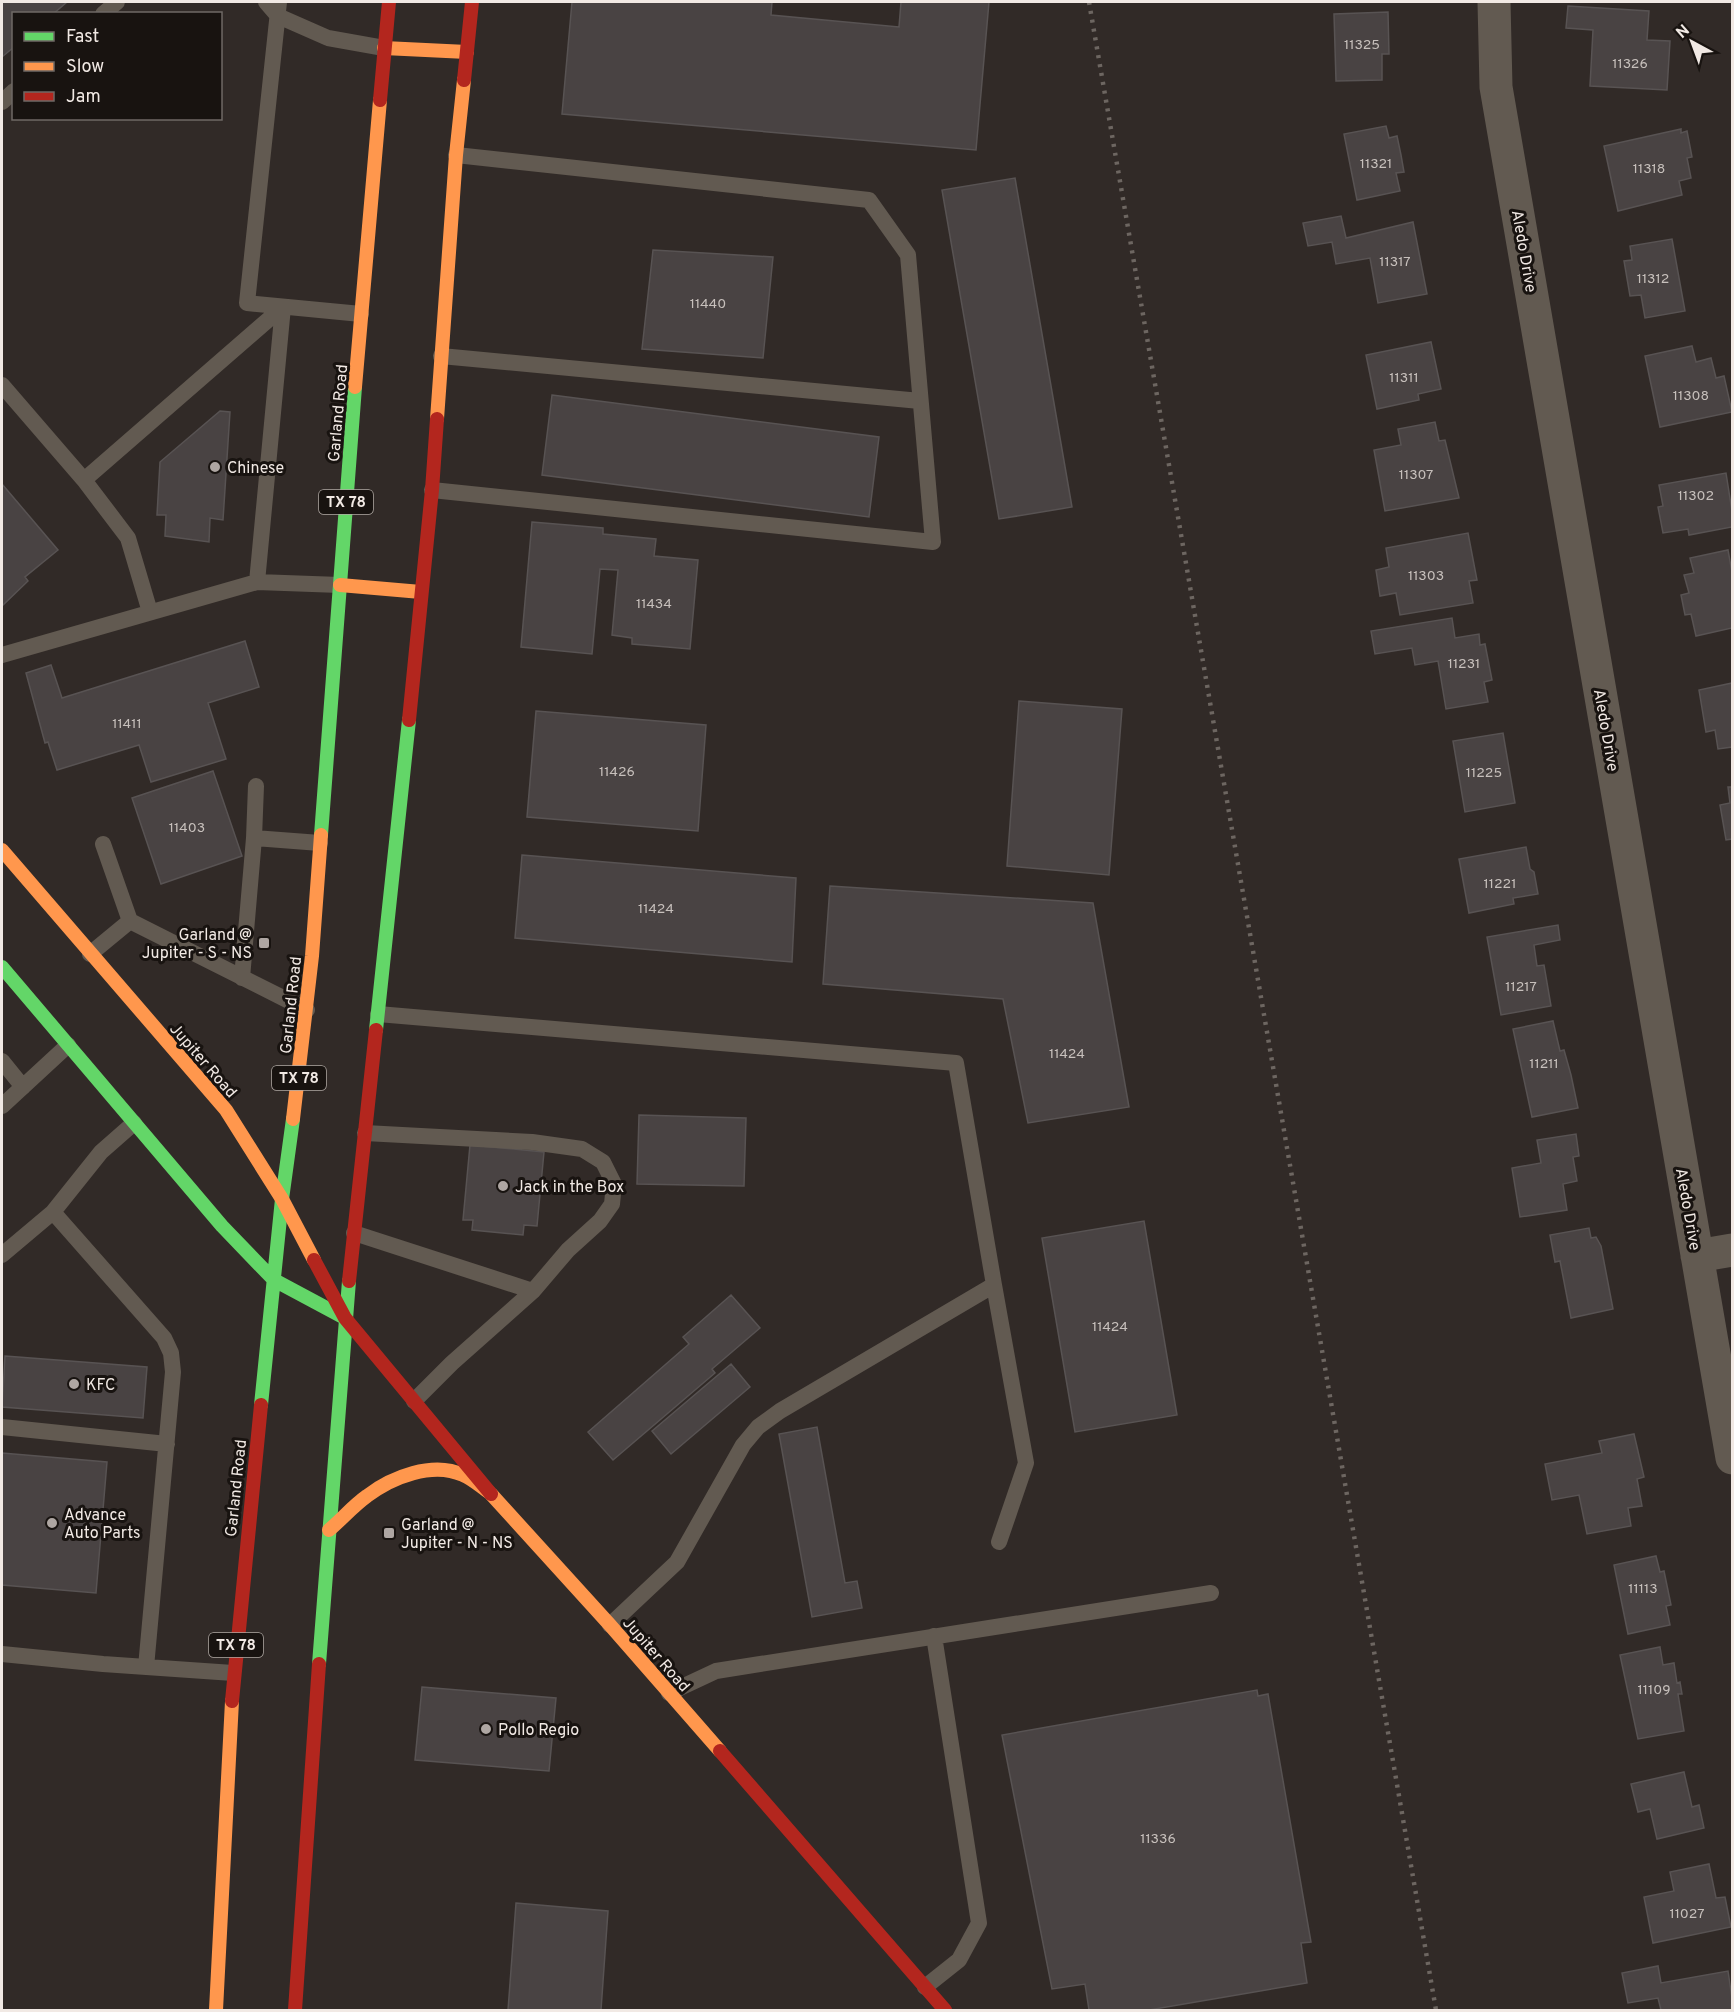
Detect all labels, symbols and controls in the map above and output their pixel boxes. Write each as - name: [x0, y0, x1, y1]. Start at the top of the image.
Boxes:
- legend: [12, 12, 222, 120]
- north arrow: [1662, 12, 1722, 72]
- text: N: [1673, 21, 1694, 44]
- text: Fast: [66, 26, 99, 49]
- house number: 11325: [1344, 37, 1380, 54]
- text: Slow: [66, 56, 104, 79]
- house number: 11326: [1612, 56, 1648, 73]
- text: Jam: [66, 86, 101, 109]
- house number: 11321: [1360, 156, 1392, 173]
- house number: 11318: [1633, 161, 1665, 178]
- street label: Aledo Drive: [1506, 208, 1540, 294]
- house number: 11317: [1379, 254, 1411, 271]
- house number: 11312: [1637, 271, 1669, 288]
- house number: 11440: [690, 296, 726, 313]
- street label: Garland Road: [325, 364, 353, 463]
- house number: 11311: [1389, 370, 1419, 387]
- house number: 11308: [1673, 388, 1709, 405]
- place label: Chinese: [227, 459, 284, 479]
- marker: Chinese: [208, 460, 222, 474]
- house number: 11307: [1399, 467, 1433, 484]
- house number: 11302: [1678, 488, 1714, 505]
- road number: TX 78: [319, 490, 373, 514]
- house number: 11303: [1408, 568, 1444, 585]
- house number: 11434: [636, 596, 672, 613]
- house number: 11231: [1448, 656, 1480, 673]
- street label: Aledo Drive: [1588, 687, 1622, 773]
- house number: 11411: [112, 716, 142, 733]
- house number: 11426: [599, 764, 635, 781]
- house number: 11225: [1466, 765, 1502, 782]
- house number: 11403: [169, 820, 205, 837]
- house number: 11221: [1484, 876, 1516, 893]
- house number: 11424: [638, 901, 674, 918]
- place label: Garland @ Jupiter - S - NS: [142, 926, 252, 964]
- marker: Garland @ Jupiter - S - NS: [257, 936, 271, 950]
- street label: Garland Road: [277, 956, 307, 1055]
- house number: 11217: [1505, 979, 1537, 996]
- street label: Jupiter Road: [165, 1020, 240, 1103]
- house number: 11424: [1049, 1046, 1085, 1063]
- house number: 11211: [1529, 1056, 1559, 1073]
- road number: TX 78: [272, 1066, 326, 1090]
- street label: Aledo Drive: [1670, 1166, 1704, 1252]
- place label: Jack in the Box: [515, 1178, 624, 1198]
- marker: Jack in the Box: [496, 1179, 510, 1193]
- house number: 11424: [1092, 1319, 1128, 1336]
- place label: KFC: [86, 1376, 115, 1396]
- marker: KFC: [67, 1377, 81, 1391]
- street label: Garland Road: [222, 1439, 252, 1538]
- place label: Advance Auto Parts: [64, 1506, 141, 1544]
- marker: Advance Auto Parts: [45, 1516, 59, 1530]
- place label: Garland @ Jupiter - N - NS: [401, 1516, 513, 1554]
- marker: Garland @ Jupiter - N - NS: [382, 1526, 396, 1540]
- house number: 11113: [1628, 1581, 1658, 1598]
- street label: Jupiter Road: [618, 1614, 693, 1697]
- road number: TX 78: [209, 1633, 263, 1657]
- house number: 11109: [1637, 1682, 1671, 1699]
- place label: Pollo Regio: [498, 1721, 579, 1741]
- marker: Pollo Regio: [479, 1722, 493, 1736]
- house number: 11336: [1140, 1831, 1176, 1848]
- house number: 11027: [1669, 1906, 1705, 1923]

